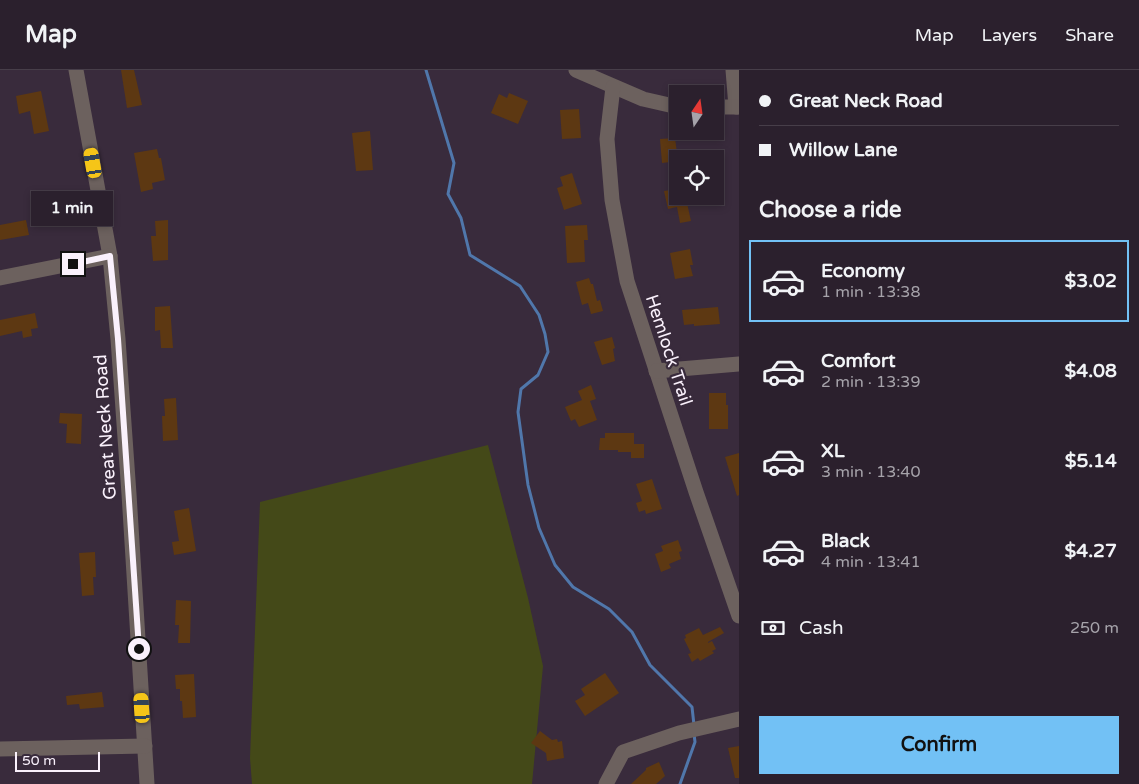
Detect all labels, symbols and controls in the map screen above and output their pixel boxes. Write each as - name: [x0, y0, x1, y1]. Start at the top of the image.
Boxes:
- text: Map: [25, 20, 77, 49]
- text: Map: [915, 24, 954, 46]
- text: Layers: [982, 24, 1037, 46]
- text: Share: [1065, 24, 1114, 46]
- north arrow: [669, 85, 724, 140]
- map controls: [669, 85, 724, 205]
- text: Great Neck Road: [789, 90, 943, 112]
- text: Willow Lane: [789, 139, 898, 161]
- car: [83, 147, 102, 179]
- button: locate: [669, 150, 724, 205]
- callout: 1 min: [32, 191, 114, 226]
- text: Choose a ride: [759, 197, 902, 223]
- text: 1 min: [51, 198, 93, 218]
- route end: [62, 253, 84, 275]
- icon: car: [761, 259, 806, 304]
- text: Economy: [821, 260, 905, 282]
- text: $3.02: [1065, 270, 1117, 292]
- text: 1 min · 13:38: [821, 282, 920, 302]
- street label: Hemlock Trail: [641, 292, 697, 408]
- icon: car: [761, 349, 806, 394]
- text: Comfort: [821, 350, 895, 372]
- street label: Great Neck Road: [89, 354, 121, 500]
- text: $4.08: [1065, 360, 1117, 382]
- text: 2 min · 13:39: [821, 372, 920, 392]
- icon: car: [761, 439, 806, 484]
- text: XL: [821, 440, 845, 462]
- text: $5.14: [1065, 450, 1117, 472]
- text: 3 min · 13:40: [821, 462, 920, 482]
- icon: car: [761, 529, 806, 574]
- text: Black: [821, 530, 870, 552]
- text: $4.27: [1065, 540, 1117, 562]
- text: 4 min · 13:41: [821, 552, 920, 572]
- icon: cash: [759, 614, 787, 642]
- text: Cash: [799, 617, 844, 639]
- text: 250 m: [1070, 618, 1119, 638]
- route start: [128, 638, 150, 660]
- car: [133, 693, 150, 723]
- button: Confirm: [759, 716, 1119, 774]
- scale bar: [15, 749, 100, 772]
- text: 50 m: [22, 752, 56, 769]

